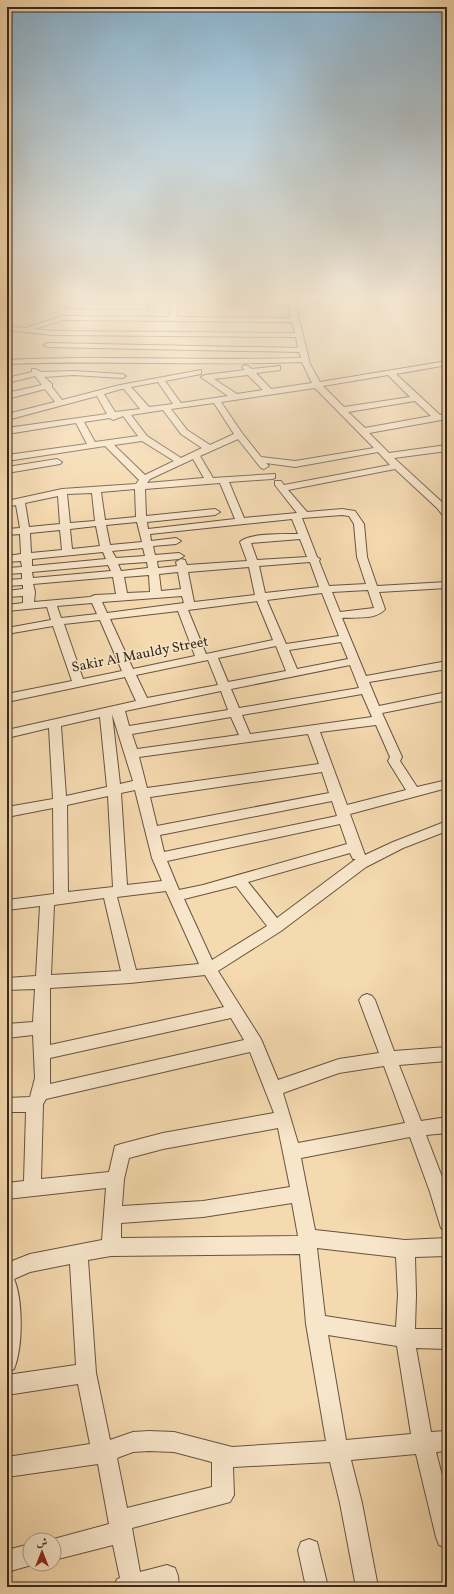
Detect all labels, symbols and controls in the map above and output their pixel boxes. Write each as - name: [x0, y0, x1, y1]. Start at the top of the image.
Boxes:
- street label: Sakir Al Mauldy Street: [70, 632, 210, 678]
- north arrow: [22, 1532, 62, 1572]
- text: ش: [37, 1536, 48, 1551]

